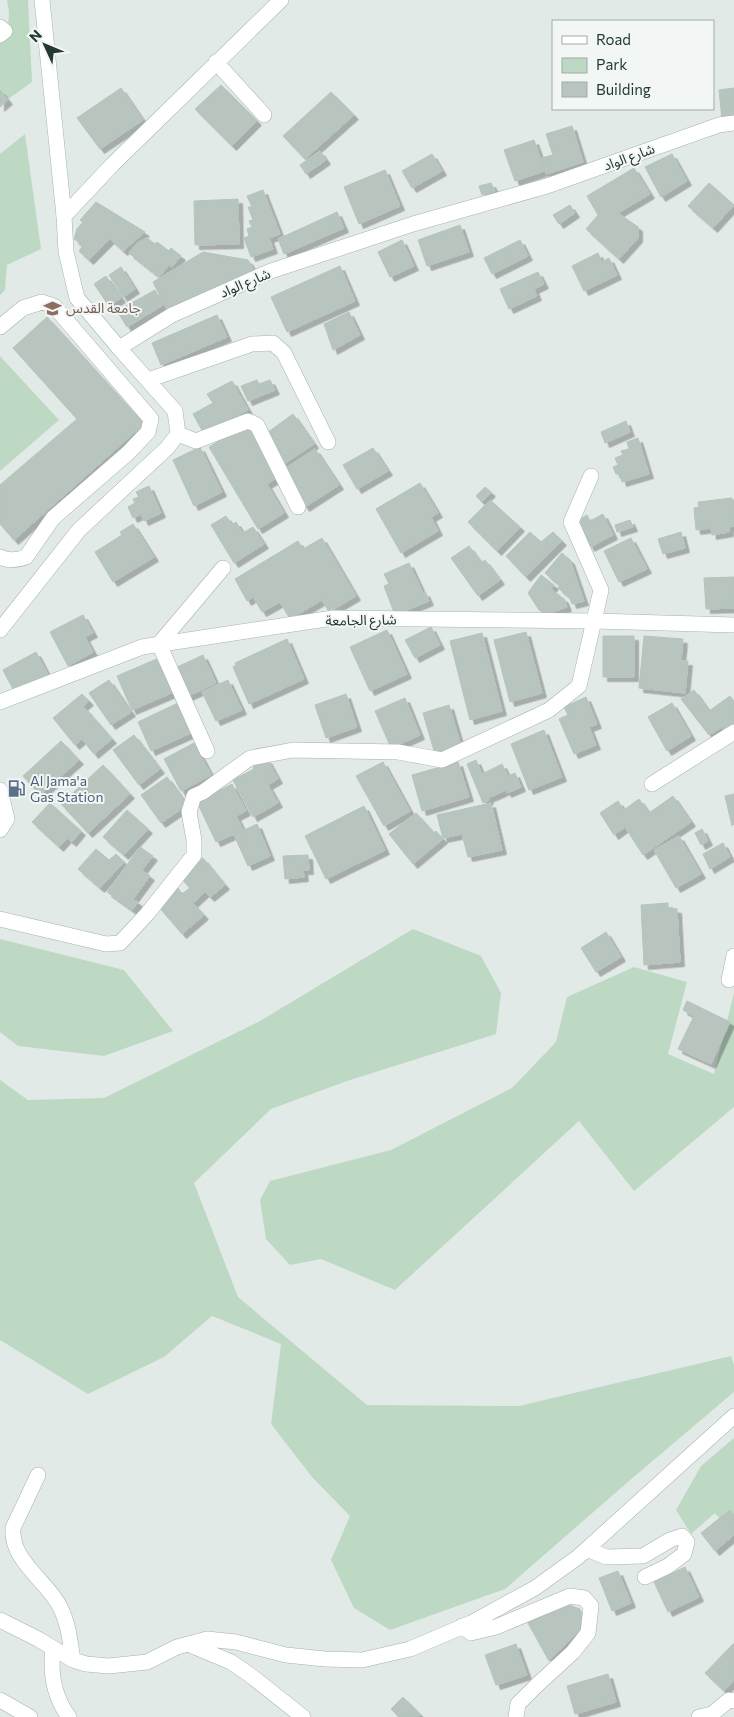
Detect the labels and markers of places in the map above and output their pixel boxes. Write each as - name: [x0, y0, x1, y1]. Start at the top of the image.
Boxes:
- school or university icon: جامعة القدس: [42, 298, 62, 318]
- place label: جامعة القدس: [66, 299, 141, 317]
- place label: Al Jama'a Gas Station: [30, 772, 104, 805]
- fuel station icon: Al Jama'a Gas Station: [6, 779, 26, 799]

